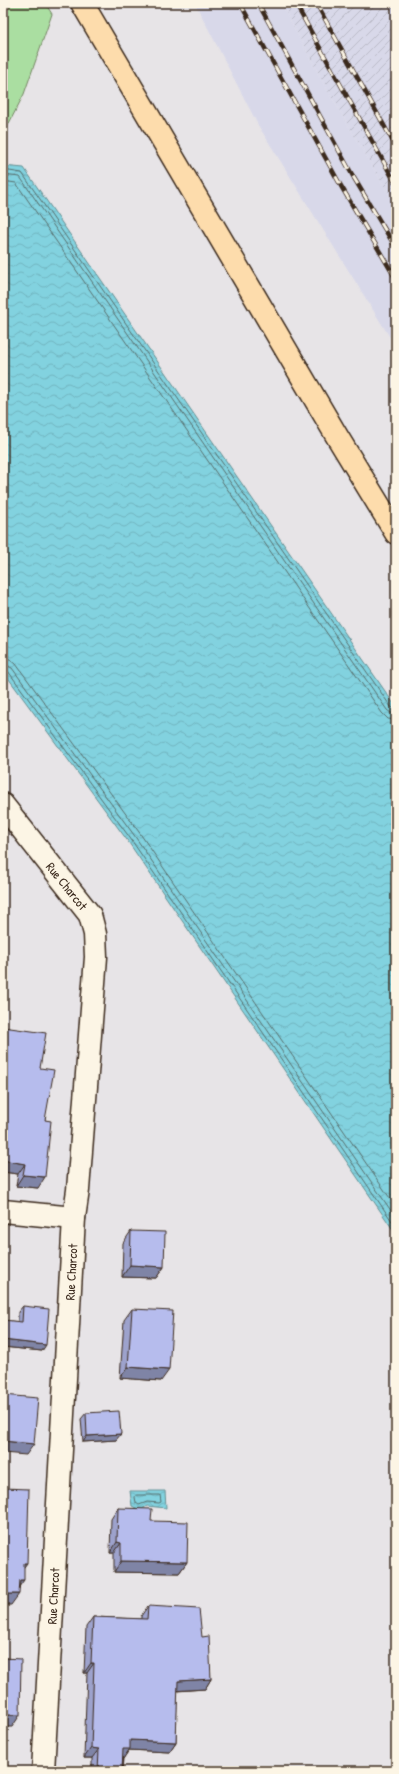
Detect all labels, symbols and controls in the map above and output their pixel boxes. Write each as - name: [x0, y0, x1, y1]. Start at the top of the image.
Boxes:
- street label: Rue Charcot: [42, 858, 92, 914]
- street label: Rue Charcot: [61, 1243, 81, 1301]
- street label: Rue Charcot: [43, 1567, 63, 1625]

